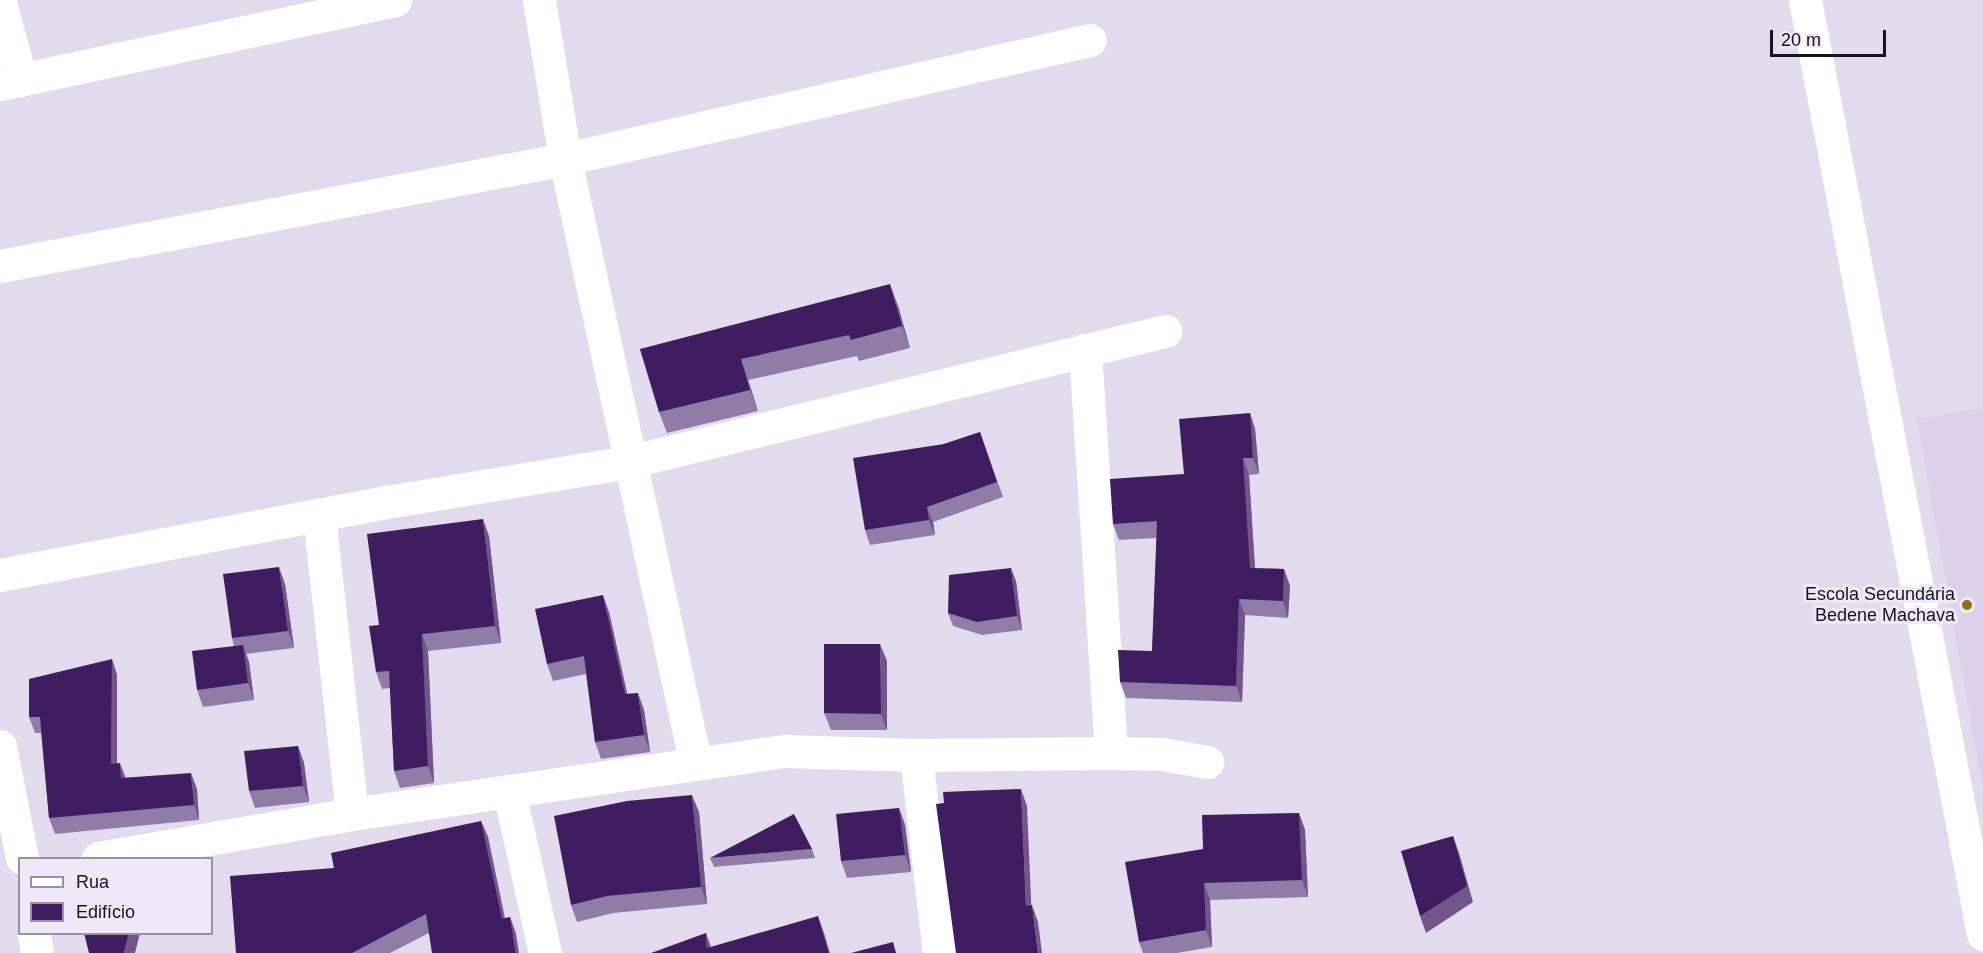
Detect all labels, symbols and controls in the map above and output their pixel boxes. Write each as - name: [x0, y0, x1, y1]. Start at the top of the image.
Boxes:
- scale bar: [1773, 18, 1888, 56]
- text: 20 m: [1781, 30, 1821, 50]
- place label: Escola Secundária Bedene Machava: [1805, 584, 1955, 626]
- marker: Escola Secundária Bedene Machava: [1960, 598, 1974, 612]
- legend: [18, 857, 213, 935]
- text: Rua: [76, 872, 109, 892]
- text: Edifício: [76, 902, 135, 922]

